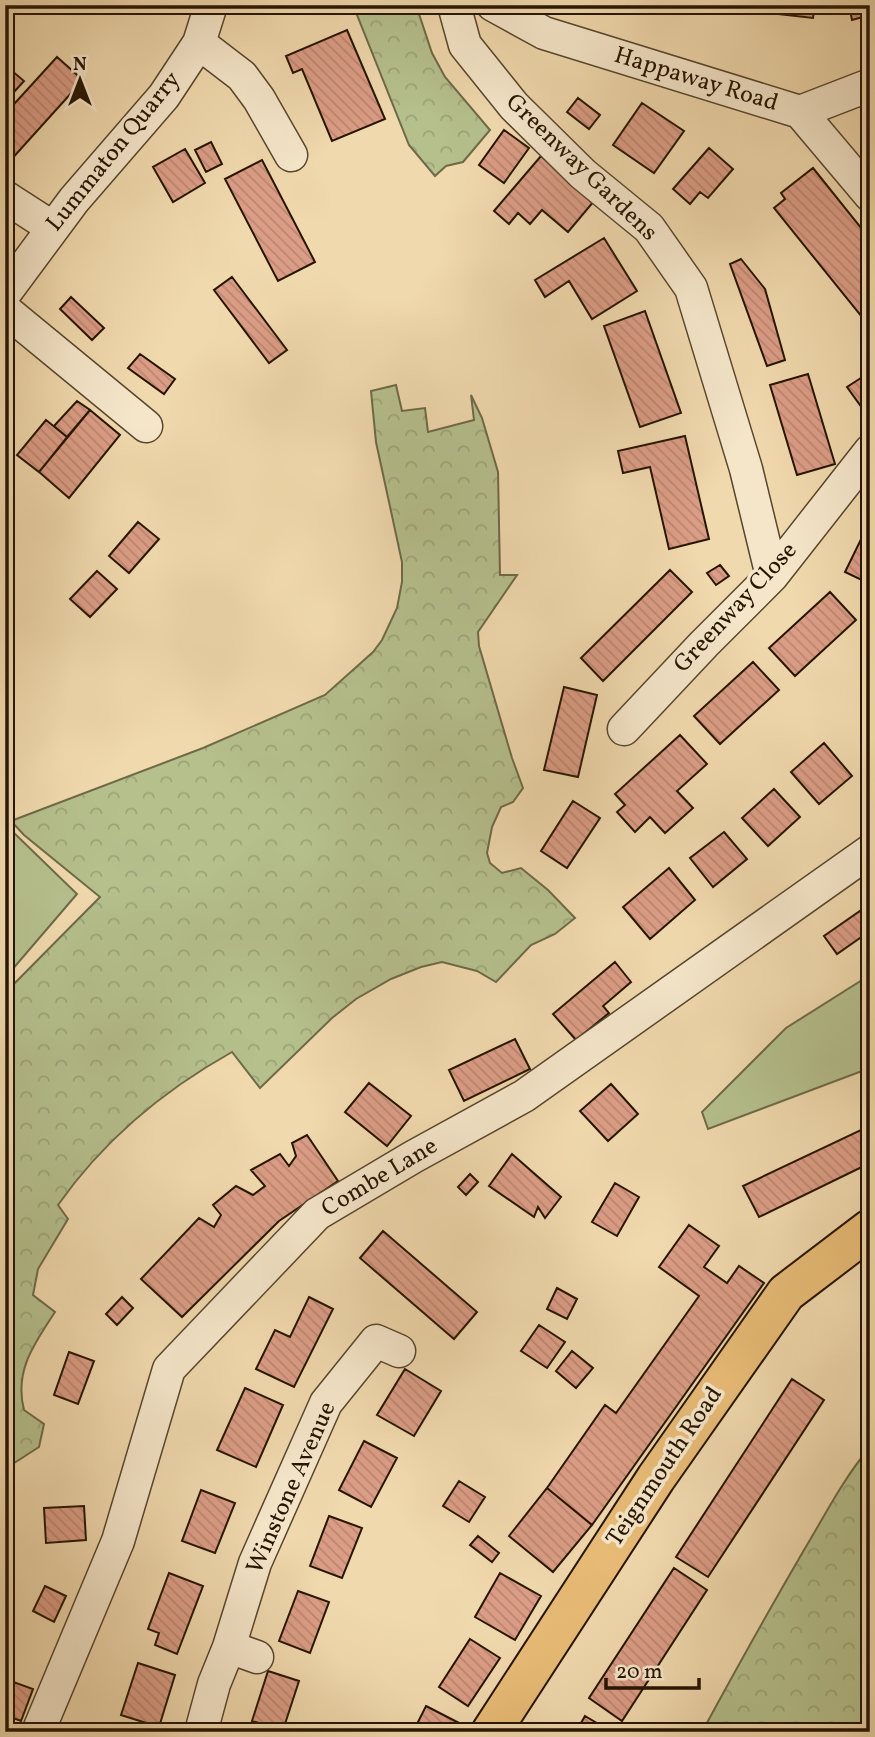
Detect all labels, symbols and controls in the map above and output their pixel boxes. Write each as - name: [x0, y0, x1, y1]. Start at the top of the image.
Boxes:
- street label: Happaway Road: [610, 39, 782, 121]
- north arrow: [46, 46, 116, 116]
- text: N: [73, 52, 87, 78]
- street label: Lummaton Quarry: [39, 65, 189, 239]
- street label: Greenway Gardens: [497, 86, 665, 250]
- street label: Greenway Close: [666, 535, 806, 681]
- street label: Combe Lane: [315, 1130, 445, 1226]
- street label: Teignmouth Road: [599, 1380, 731, 1554]
- street label: Winstone Avenue: [239, 1397, 345, 1579]
- scale bar: [606, 1646, 698, 1690]
- text: 20 m: [616, 1658, 662, 1687]

